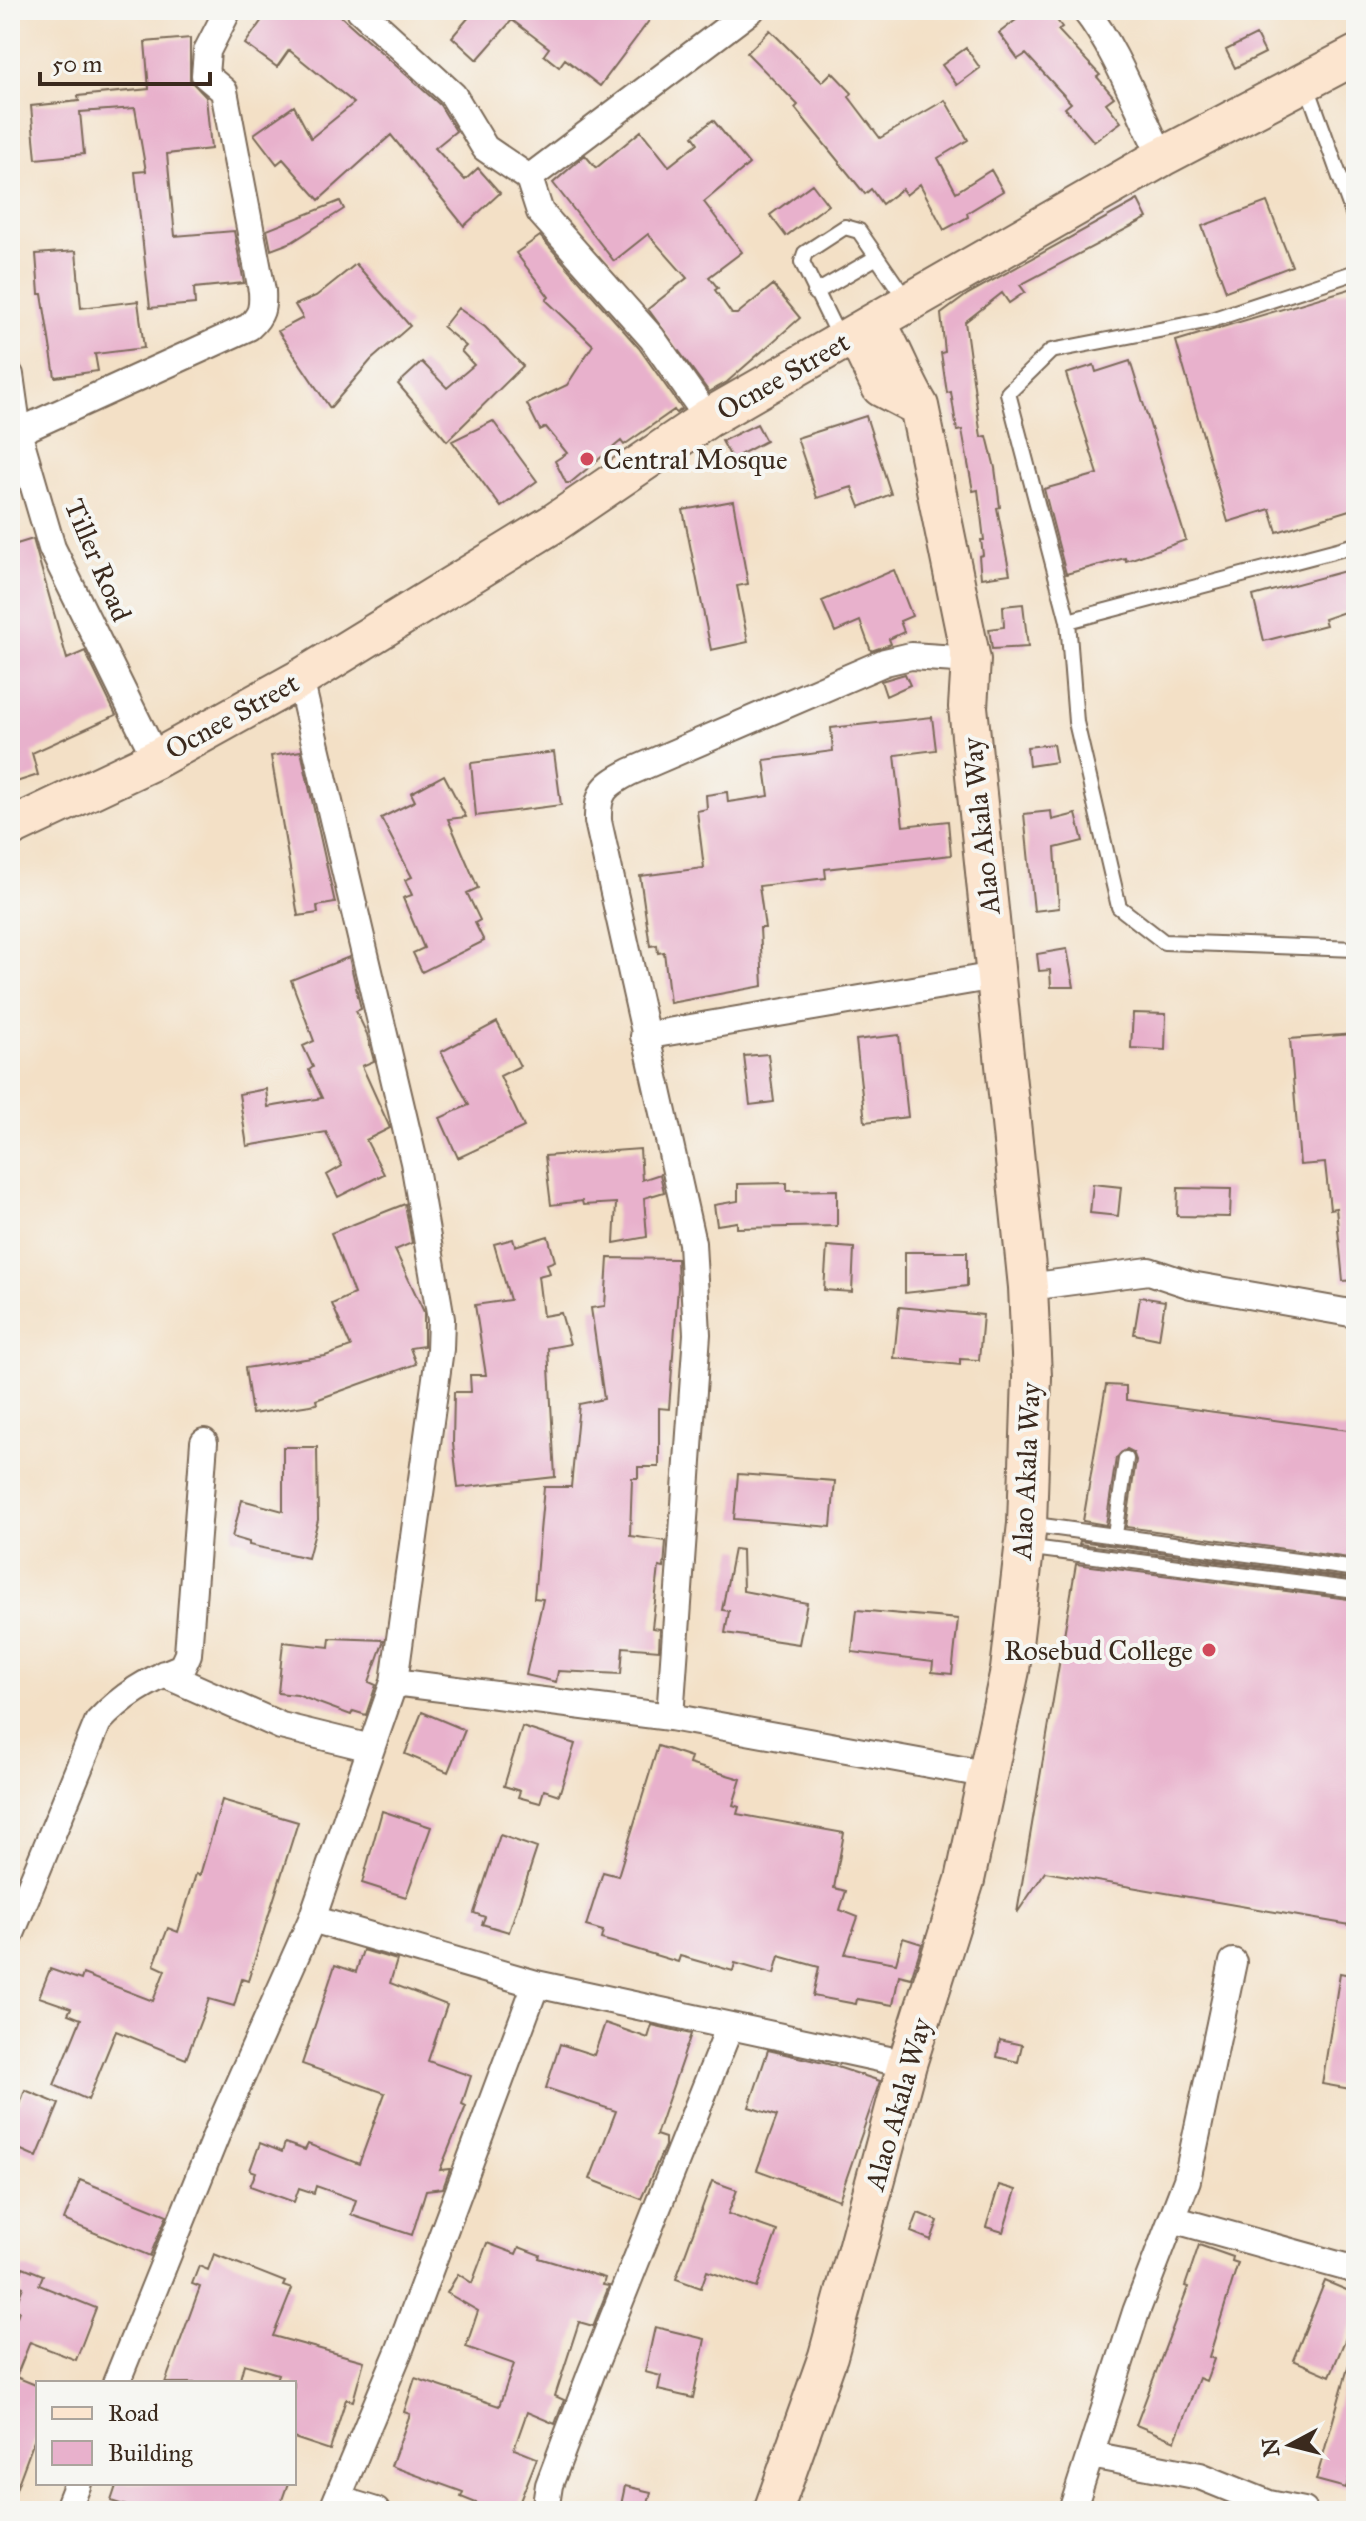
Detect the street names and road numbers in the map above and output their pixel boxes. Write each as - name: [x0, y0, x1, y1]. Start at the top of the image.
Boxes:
- street label: Ocnee Street: [711, 324, 856, 428]
- street label: Tiller Road: [57, 493, 139, 627]
- street label: Ocnee Street: [159, 665, 305, 767]
- street label: Alao Akala Way: [954, 735, 1008, 917]
- street label: Alao Akala Way: [1004, 1381, 1048, 1562]
- street label: Alao Akala Way: [856, 2013, 940, 2195]

